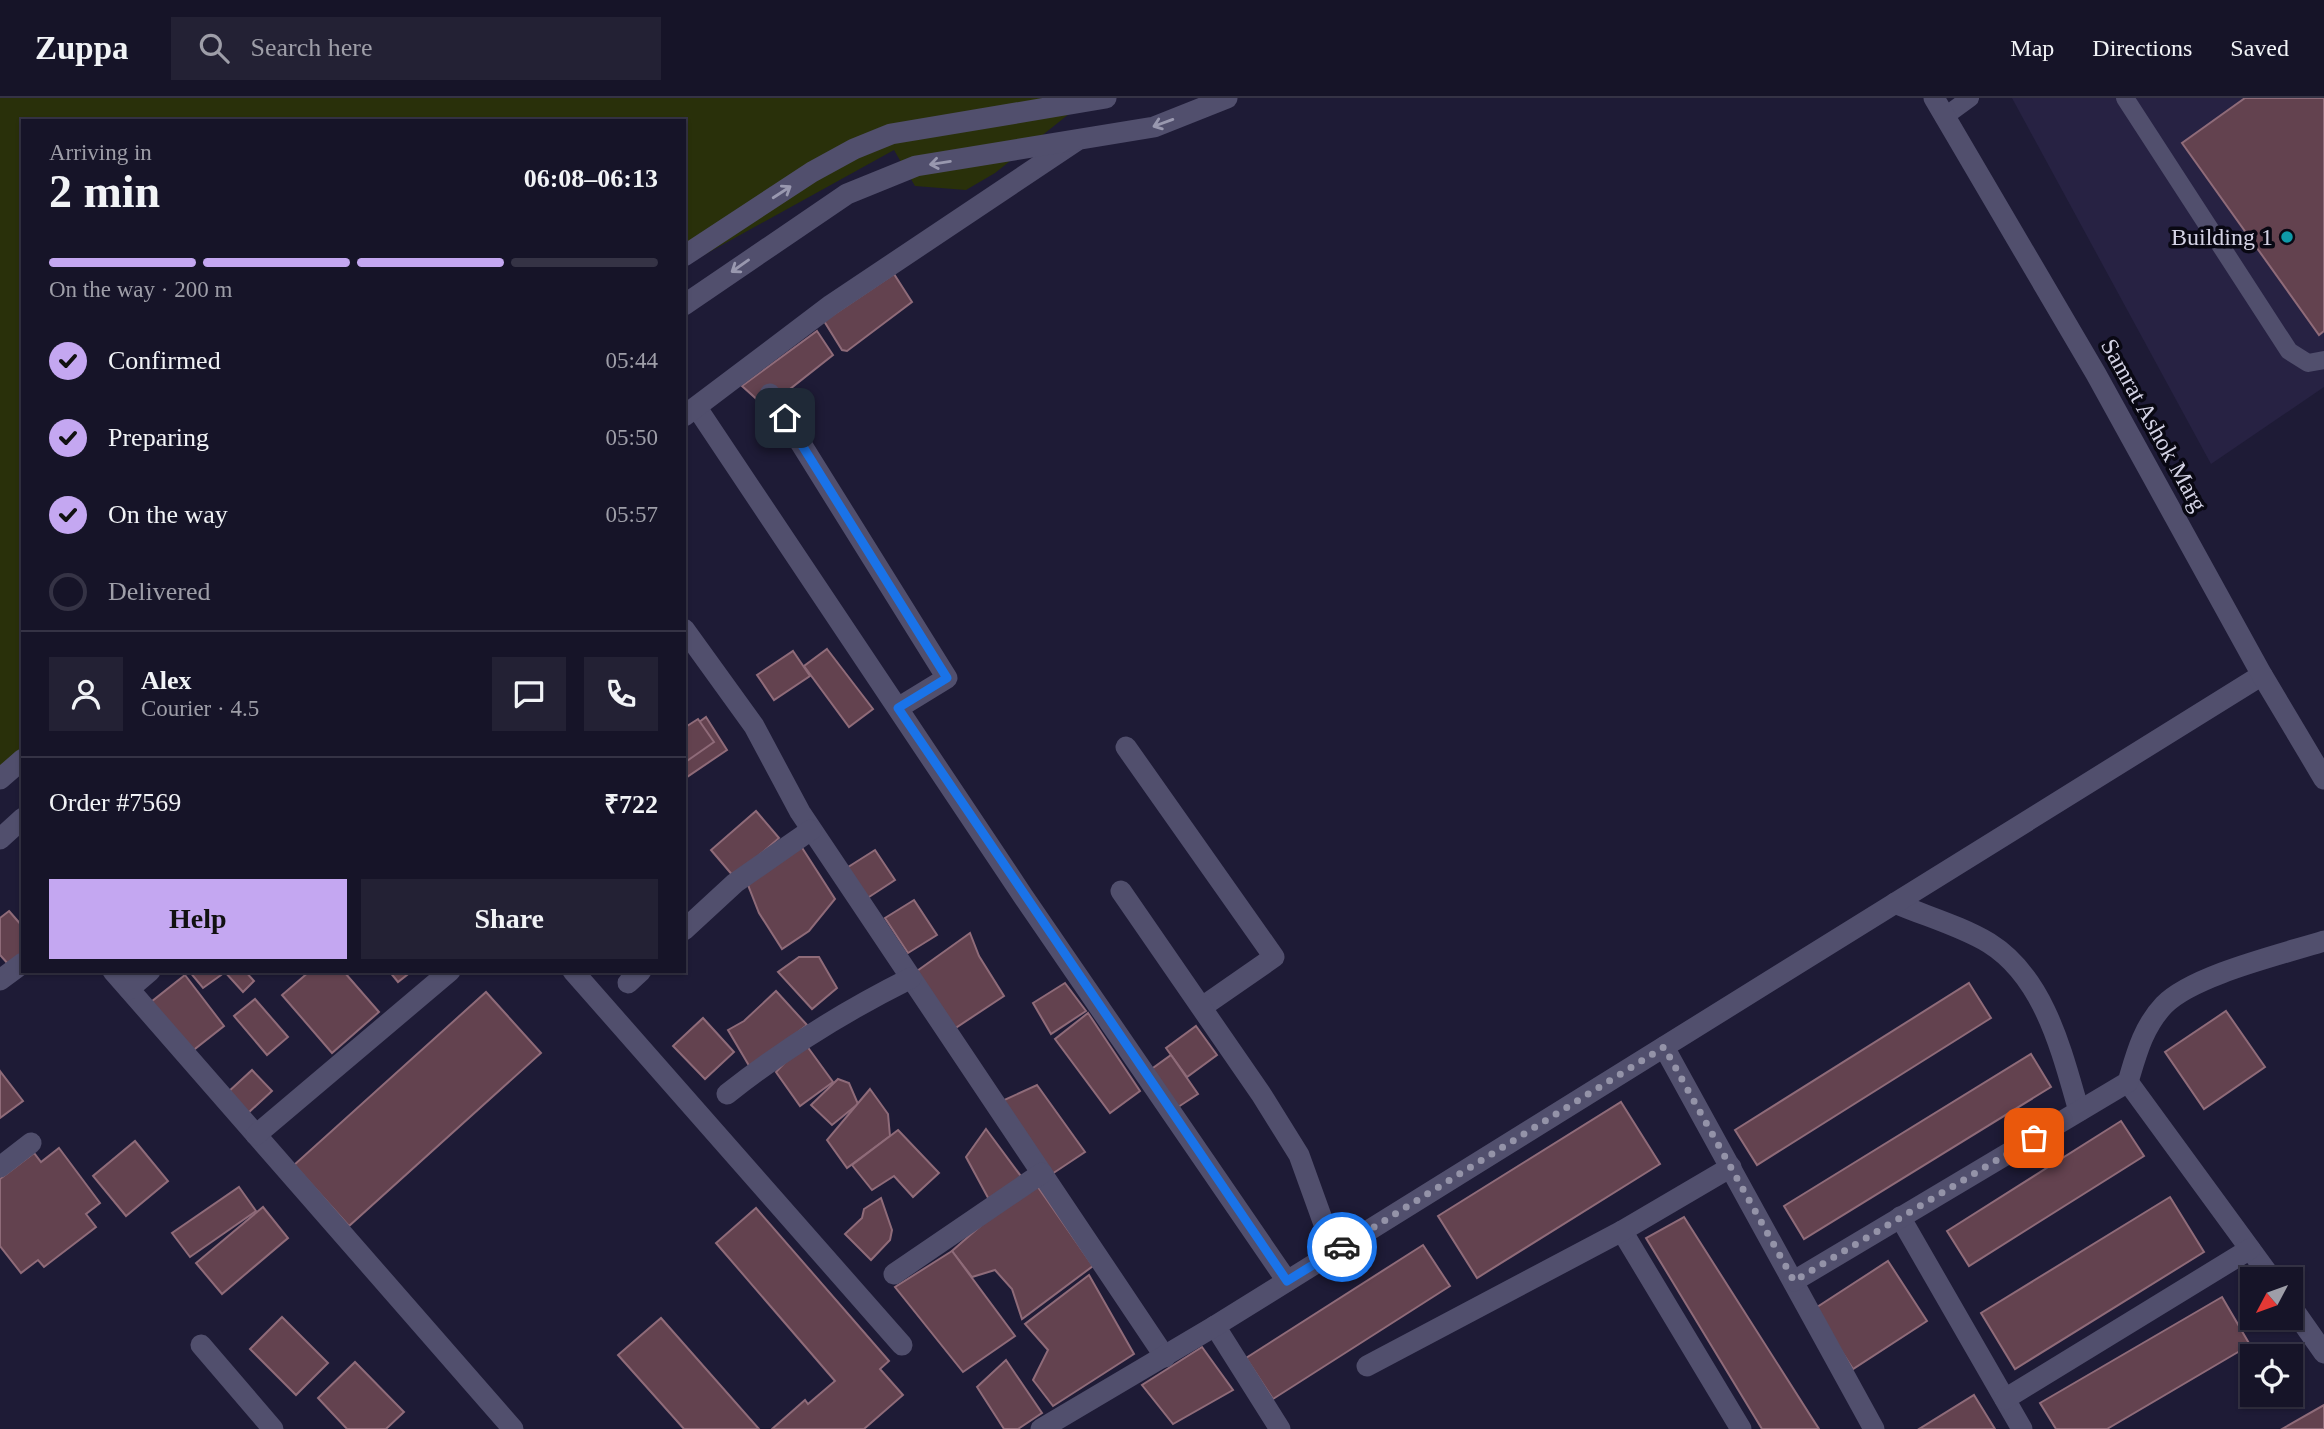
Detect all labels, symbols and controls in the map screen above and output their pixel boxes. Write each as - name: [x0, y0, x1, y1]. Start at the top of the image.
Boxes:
- search box: [171, 17, 661, 80]
- icon: search: [195, 29, 233, 67]
- text: Zuppa: [35, 30, 129, 66]
- text: Search here: [251, 33, 373, 62]
- text: Map: [2010, 35, 2054, 61]
- text: Directions: [2092, 35, 2192, 61]
- text: Saved: [2230, 35, 2289, 61]
- one-way arrow: [1153, 118, 1175, 130]
- text: Arriving in: [49, 140, 152, 165]
- one-way arrow: [929, 157, 952, 170]
- text: 06:08–06:13: [524, 164, 658, 193]
- text: 2 min: [49, 166, 160, 217]
- one-way arrow: [772, 184, 792, 198]
- place label: Building 1: [2171, 224, 2273, 250]
- marker: Building 1: [2279, 229, 2295, 245]
- one-way arrow: [731, 259, 750, 273]
- text: On the way · 200 m: [49, 277, 232, 302]
- street label: Samrat Ashok Marg: [2096, 334, 2212, 516]
- icon: check: [49, 342, 87, 380]
- text: Confirmed: [108, 346, 221, 375]
- text: 05:44: [606, 348, 658, 373]
- pin: [755, 388, 815, 448]
- icon: home: [766, 399, 804, 437]
- icon: check: [49, 419, 87, 457]
- text: Preparing: [108, 423, 209, 452]
- text: 05:50: [606, 425, 658, 450]
- icon: check: [49, 496, 87, 534]
- text: On the way: [108, 500, 228, 529]
- text: 05:57: [606, 502, 658, 527]
- text: Delivered: [108, 577, 211, 606]
- button: person: [49, 657, 123, 731]
- button: chat: [492, 657, 566, 731]
- button: phone: [584, 657, 658, 731]
- text: Alex: [141, 666, 192, 695]
- text: Courier · 4.5: [141, 696, 259, 721]
- text: Order #7569: [49, 788, 181, 817]
- text: ₹722: [604, 790, 658, 819]
- button: Help: [49, 879, 347, 959]
- button: Share: [361, 879, 658, 959]
- pin: [2004, 1108, 2064, 1168]
- icon: bag: [2015, 1119, 2053, 1157]
- courier: [1307, 1212, 1377, 1282]
- icon: car: [1323, 1228, 1361, 1266]
- north arrow: [2240, 1267, 2303, 1330]
- map controls: [2240, 1267, 2303, 1407]
- button: locate: [2240, 1344, 2303, 1407]

